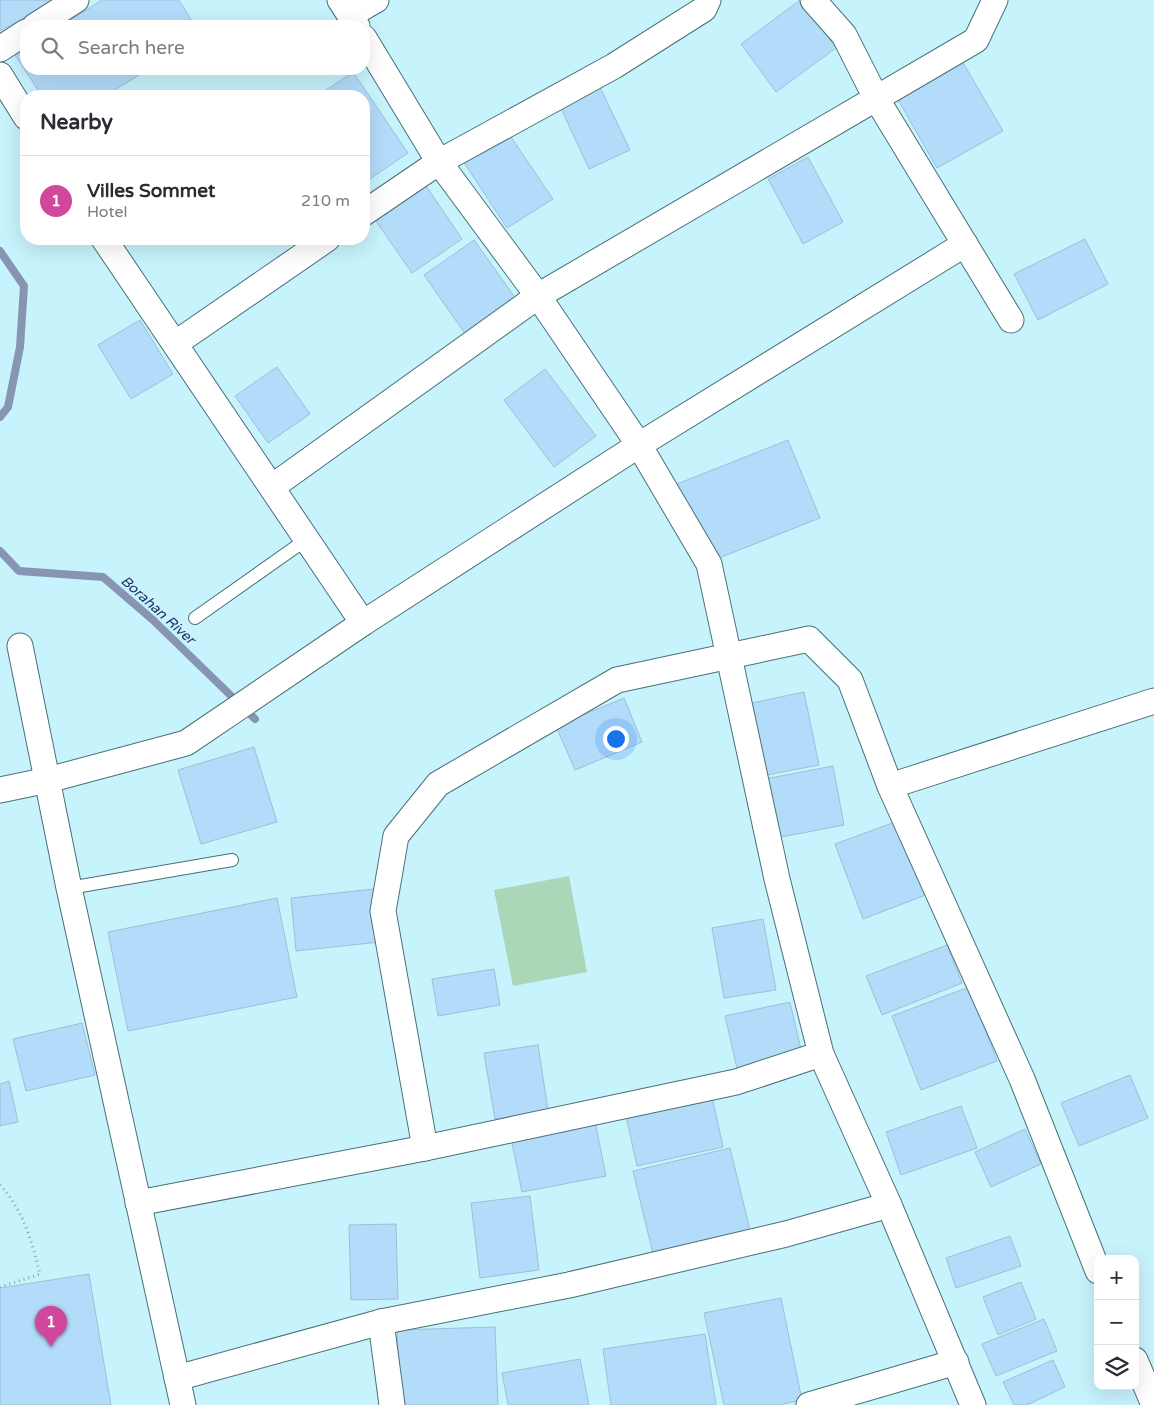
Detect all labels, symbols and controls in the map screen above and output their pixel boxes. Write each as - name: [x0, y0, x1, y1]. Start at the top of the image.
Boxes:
- search box: [20, 20, 370, 75]
- icon: search: [38, 34, 66, 62]
- text: Search here: [78, 37, 185, 59]
- text: Nearby: [40, 110, 113, 135]
- text: Villes Sommet: [87, 180, 215, 202]
- text: 1: [51, 191, 61, 211]
- text: 210 m: [301, 191, 350, 211]
- text: Hotel: [87, 202, 128, 222]
- water label: Borahan River: [117, 572, 200, 649]
- your location: [603, 726, 629, 752]
- map controls: [1094, 1255, 1139, 1390]
- button: +: [1094, 1255, 1139, 1300]
- button: −: [1094, 1300, 1139, 1345]
- pin: 1: [35, 1306, 67, 1347]
- button: layers: [1094, 1345, 1139, 1390]

